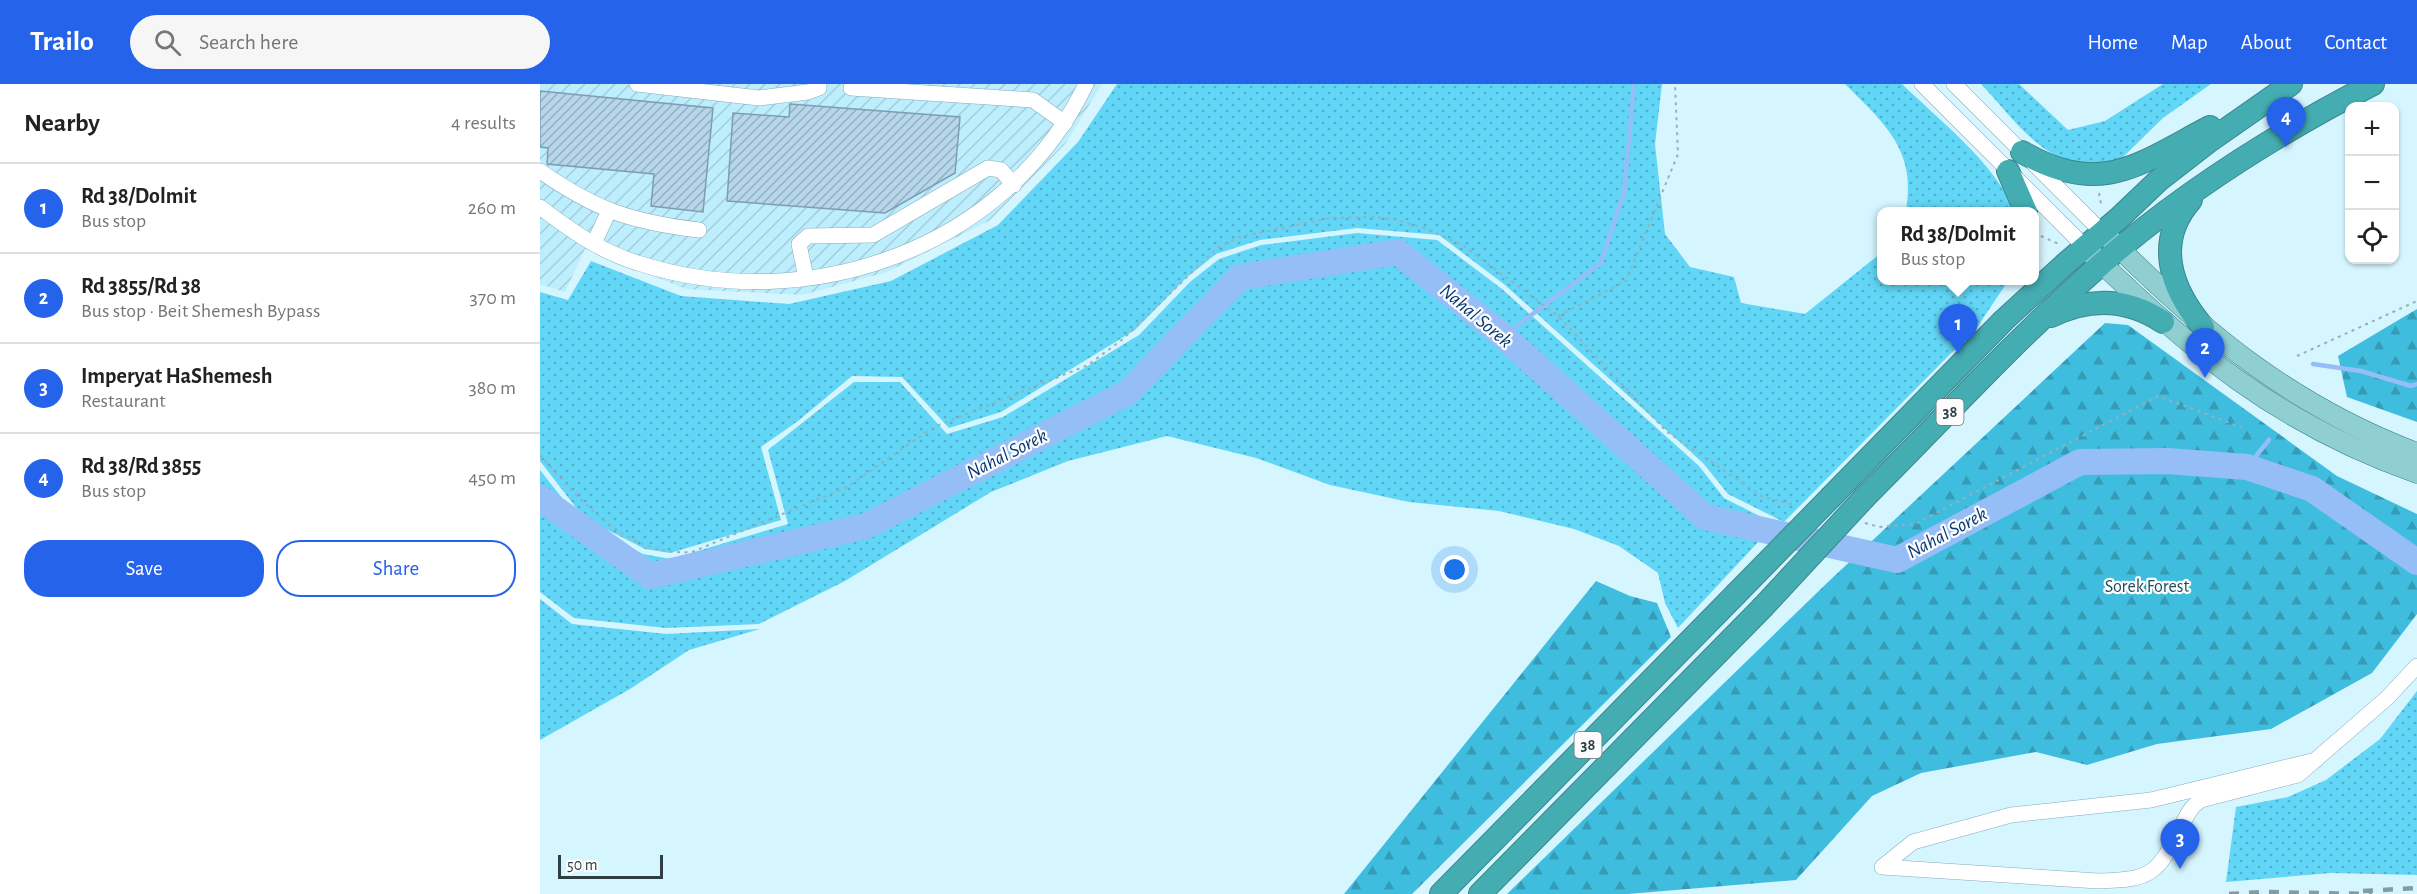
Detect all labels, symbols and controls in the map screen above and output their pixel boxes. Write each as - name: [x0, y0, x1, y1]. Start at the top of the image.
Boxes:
- search box: [130, 15, 550, 69]
- icon: search: [151, 26, 184, 59]
- text: Trailo: [30, 28, 94, 56]
- text: Search here: [199, 31, 298, 53]
- text: Home: [2087, 32, 2138, 53]
- text: Map: [2171, 32, 2208, 53]
- text: About: [2241, 32, 2291, 53]
- text: Contact: [2324, 32, 2387, 53]
- pin: 4: [2266, 98, 2306, 147]
- map controls: [2345, 102, 2399, 264]
- button: +: [2345, 102, 2399, 156]
- text: Nearby: [24, 110, 100, 136]
- text: 4 results: [451, 113, 516, 133]
- button: −: [2345, 156, 2399, 210]
- text: Rd 38/Dolmit: [81, 185, 197, 207]
- text: 1: [40, 198, 47, 218]
- text: 260 m: [468, 198, 516, 218]
- popup: [1877, 207, 2039, 285]
- button: locate: [2345, 210, 2399, 264]
- text: Bus stop: [81, 211, 146, 231]
- text: Rd 38/Dolmit: [1900, 223, 2016, 245]
- text: Bus stop: [1900, 249, 1965, 269]
- text: Rd 3855/Rd 38: [81, 275, 201, 297]
- water label: Nahal Sorek: [1436, 280, 1516, 352]
- text: 2: [39, 288, 48, 308]
- text: 370 m: [470, 288, 516, 308]
- text: Bus stop · Beit Shemesh Bypass: [81, 301, 320, 321]
- pin: 1: [1938, 304, 1978, 354]
- pin: 2: [2186, 328, 2224, 378]
- text: Imperyat HaShemesh: [81, 365, 272, 387]
- text: 3: [39, 378, 48, 398]
- text: 380 m: [468, 378, 516, 398]
- text: Restaurant: [81, 391, 166, 411]
- road number: 38: [1936, 399, 1964, 425]
- water label: Nahal Sorek: [963, 425, 1051, 483]
- text: Rd 38/Rd 3855: [81, 455, 201, 477]
- text: 4: [38, 468, 49, 488]
- text: 450 m: [468, 468, 516, 488]
- text: Bus stop: [81, 481, 146, 501]
- water label: Nahal Sorek: [1904, 504, 1990, 562]
- button: Save: [24, 540, 264, 597]
- button: Share: [276, 540, 516, 597]
- your location: [1440, 555, 1469, 584]
- park label: Sorek Forest: [2105, 578, 2189, 596]
- road number: 38: [1574, 732, 1602, 758]
- pin: 3: [2160, 820, 2200, 869]
- scale bar: [558, 852, 663, 880]
- text: 50 m: [567, 857, 598, 873]

